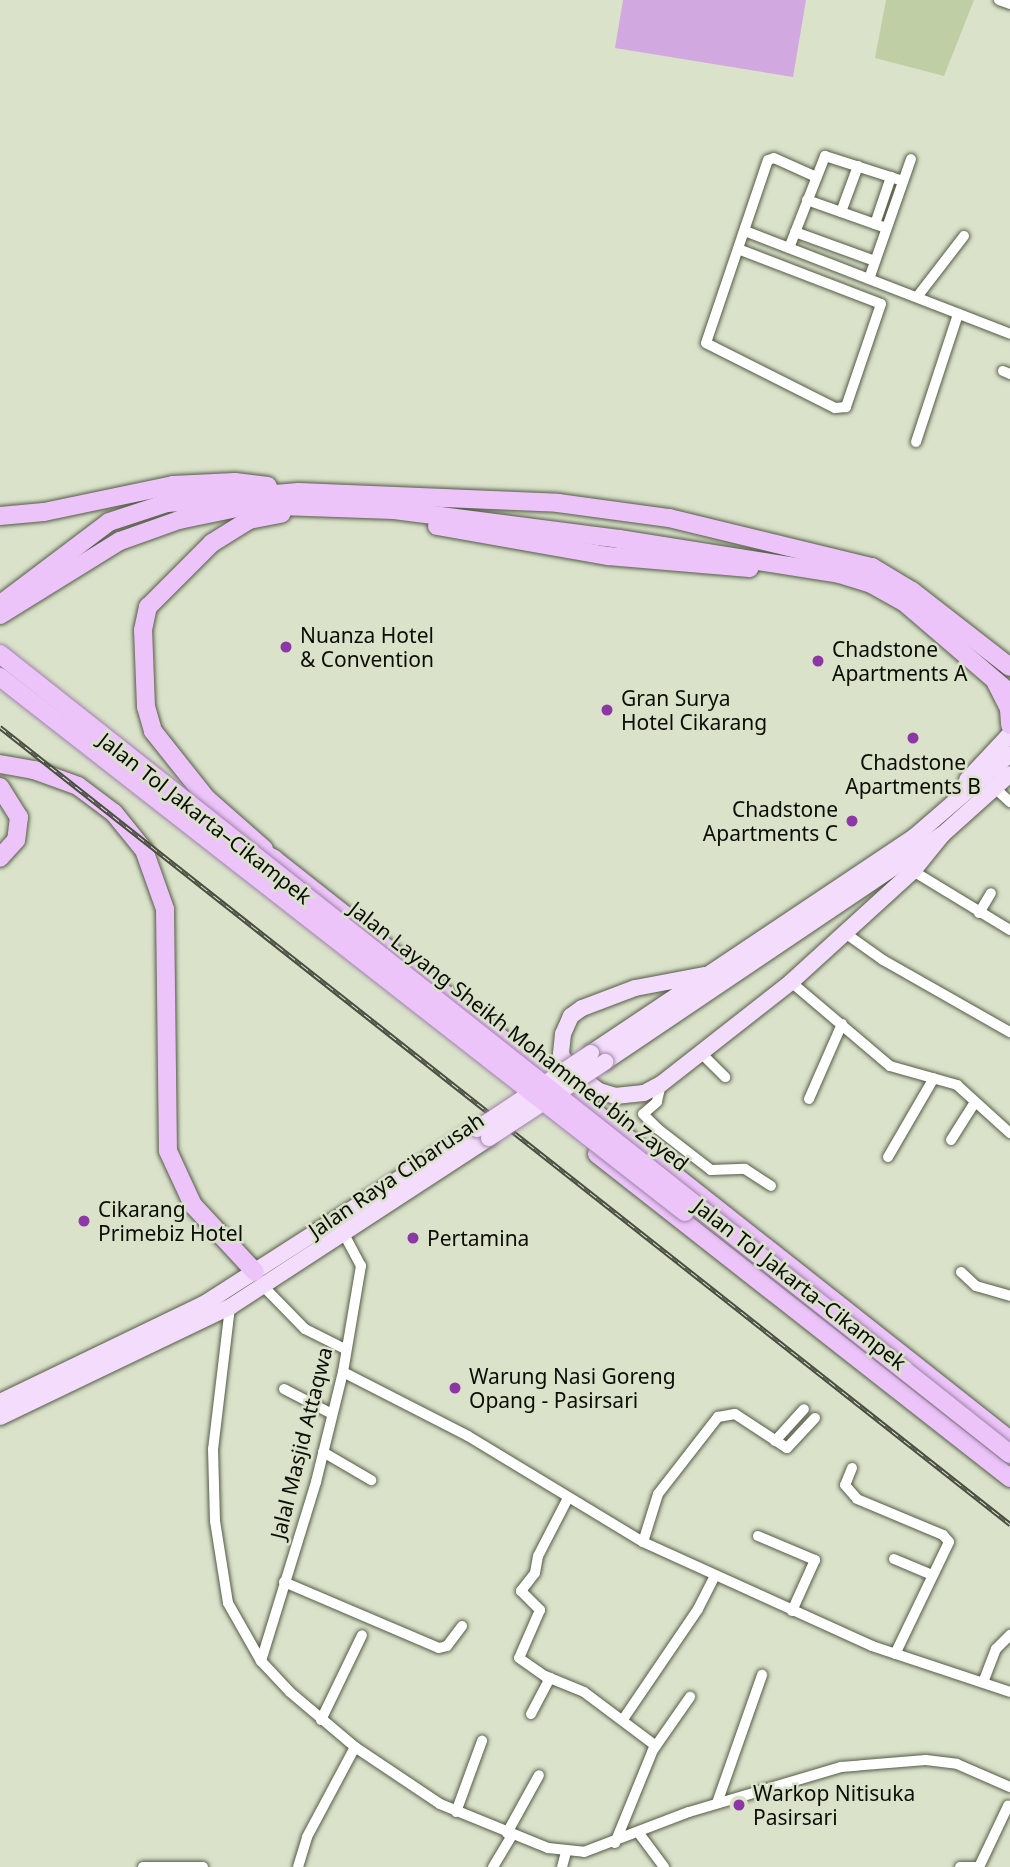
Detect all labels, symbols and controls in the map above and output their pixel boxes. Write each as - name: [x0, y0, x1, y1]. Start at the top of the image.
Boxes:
- place label: Nuanza Hotel & Convention: [300, 622, 434, 672]
- place label: Chadstone Apartments A: [832, 636, 967, 686]
- marker: Nuanza Hotel & Convention: [278, 639, 294, 655]
- marker: Chadstone Apartments A: [810, 653, 826, 669]
- place label: Gran Surya Hotel Cikarang: [621, 685, 767, 735]
- marker: Gran Surya Hotel Cikarang: [599, 702, 615, 718]
- street label: Jalan Tol Jakarta–Cikampek: [94, 727, 316, 909]
- marker: Chadstone Apartments B: [905, 730, 921, 746]
- place label: Chadstone Apartments B: [845, 749, 981, 799]
- place label: Chadstone Apartments C: [703, 796, 838, 846]
- marker: Chadstone Apartments C: [844, 813, 860, 829]
- street label: Jalan Layang Sheikh Mohammed bin Zayed: [344, 896, 694, 1176]
- street label: Jalan Raya Cibarusah: [304, 1107, 488, 1243]
- street label: Jalan Tol Jakarta–Cikampek: [689, 1193, 911, 1375]
- place label: Cikarang Primebiz Hotel: [98, 1196, 243, 1246]
- marker: Cikarang Primebiz Hotel: [76, 1213, 92, 1229]
- place label: Pertamina: [427, 1225, 529, 1251]
- marker: Pertamina: [405, 1230, 421, 1246]
- street label: Jalal Masjid Attaqwa: [265, 1344, 337, 1542]
- place label: Warung Nasi Goreng Opang - Pasirsari: [469, 1363, 676, 1413]
- marker: Warung Nasi Goreng Opang - Pasirsari: [447, 1380, 463, 1396]
- place label: Warkop Nitisuka Pasirsari: [753, 1780, 915, 1830]
- marker: Warkop Nitisuka Pasirsari: [731, 1797, 747, 1813]

